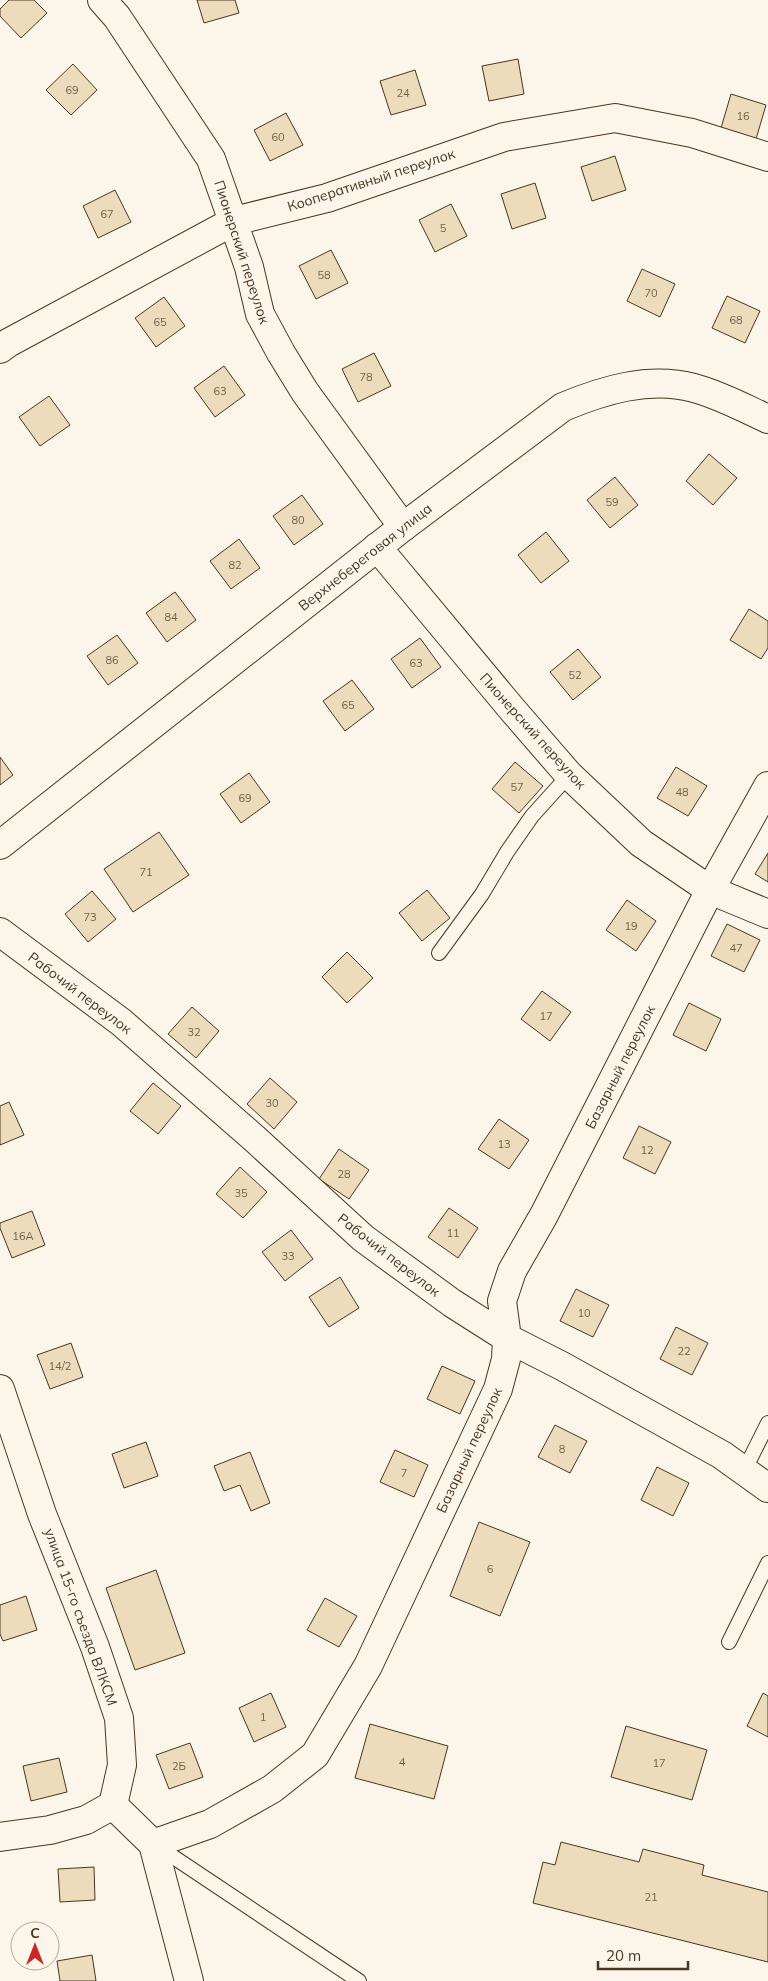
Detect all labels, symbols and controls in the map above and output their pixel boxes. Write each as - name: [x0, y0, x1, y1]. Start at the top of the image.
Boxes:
- house number: 69: [65, 83, 79, 97]
- house number: 24: [396, 86, 410, 100]
- house number: 16: [736, 109, 750, 123]
- house number: 60: [271, 130, 285, 144]
- street label: Кооперативный переулок: [285, 144, 458, 216]
- street label: Пионерский переулок: [210, 178, 274, 327]
- house number: 67: [100, 207, 114, 221]
- house number: 5: [440, 221, 447, 235]
- house number: 58: [317, 268, 331, 282]
- house number: 70: [644, 286, 658, 300]
- house number: 68: [729, 313, 743, 327]
- house number: 65: [153, 315, 167, 329]
- house number: 78: [359, 370, 373, 384]
- house number: 63: [213, 384, 227, 398]
- house number: 59: [605, 495, 619, 509]
- street label: Верхнебереговая улица: [295, 499, 435, 615]
- house number: 80: [291, 513, 305, 527]
- house number: 82: [228, 558, 242, 572]
- house number: 84: [164, 610, 178, 624]
- house number: 86: [105, 653, 119, 667]
- house number: 63: [409, 656, 423, 670]
- house number: 52: [568, 668, 582, 682]
- street label: Пионерский переулок: [476, 669, 590, 793]
- house number: 65: [341, 698, 355, 712]
- house number: 57: [510, 780, 524, 794]
- house number: 48: [675, 785, 689, 799]
- house number: 69: [238, 791, 252, 805]
- house number: 71: [139, 865, 153, 879]
- house number: 73: [83, 910, 97, 924]
- house number: 19: [624, 919, 638, 933]
- house number: 47: [729, 941, 743, 955]
- street label: Рабочий переулок: [25, 948, 136, 1038]
- street label: Базарный переулок: [581, 1002, 659, 1132]
- house number: 17: [539, 1009, 553, 1023]
- house number: 32: [187, 1025, 201, 1039]
- house number: 30: [265, 1096, 279, 1110]
- house number: 13: [497, 1137, 511, 1151]
- house number: 12: [640, 1143, 654, 1157]
- house number: 28: [337, 1167, 351, 1181]
- house number: 35: [234, 1186, 248, 1200]
- street label: Рабочий переулок: [334, 1209, 444, 1301]
- house number: 11: [446, 1226, 460, 1240]
- house number: 16А: [12, 1229, 34, 1243]
- house number: 33: [281, 1249, 295, 1263]
- house number: 10: [577, 1306, 591, 1320]
- house number: 22: [677, 1344, 691, 1358]
- house number: 14/2: [49, 1359, 72, 1373]
- street label: Базарный переулок: [432, 1384, 506, 1516]
- house number: 8: [559, 1442, 566, 1456]
- house number: 7: [401, 1466, 407, 1480]
- street label: улица 15-го съезда ВЛКСМ: [40, 1526, 122, 1708]
- house number: 6: [487, 1562, 494, 1576]
- house number: 1: [260, 1710, 266, 1724]
- house number: 4: [399, 1755, 406, 1769]
- house number: 17: [652, 1756, 666, 1770]
- house number: 2Б: [172, 1759, 186, 1773]
- house number: 21: [644, 1890, 658, 1904]
- north arrow: [10, 1921, 60, 1971]
- text: С: [30, 1924, 40, 1942]
- scale bar: [598, 1938, 688, 1970]
- text: 20 m: [606, 1946, 641, 1965]

